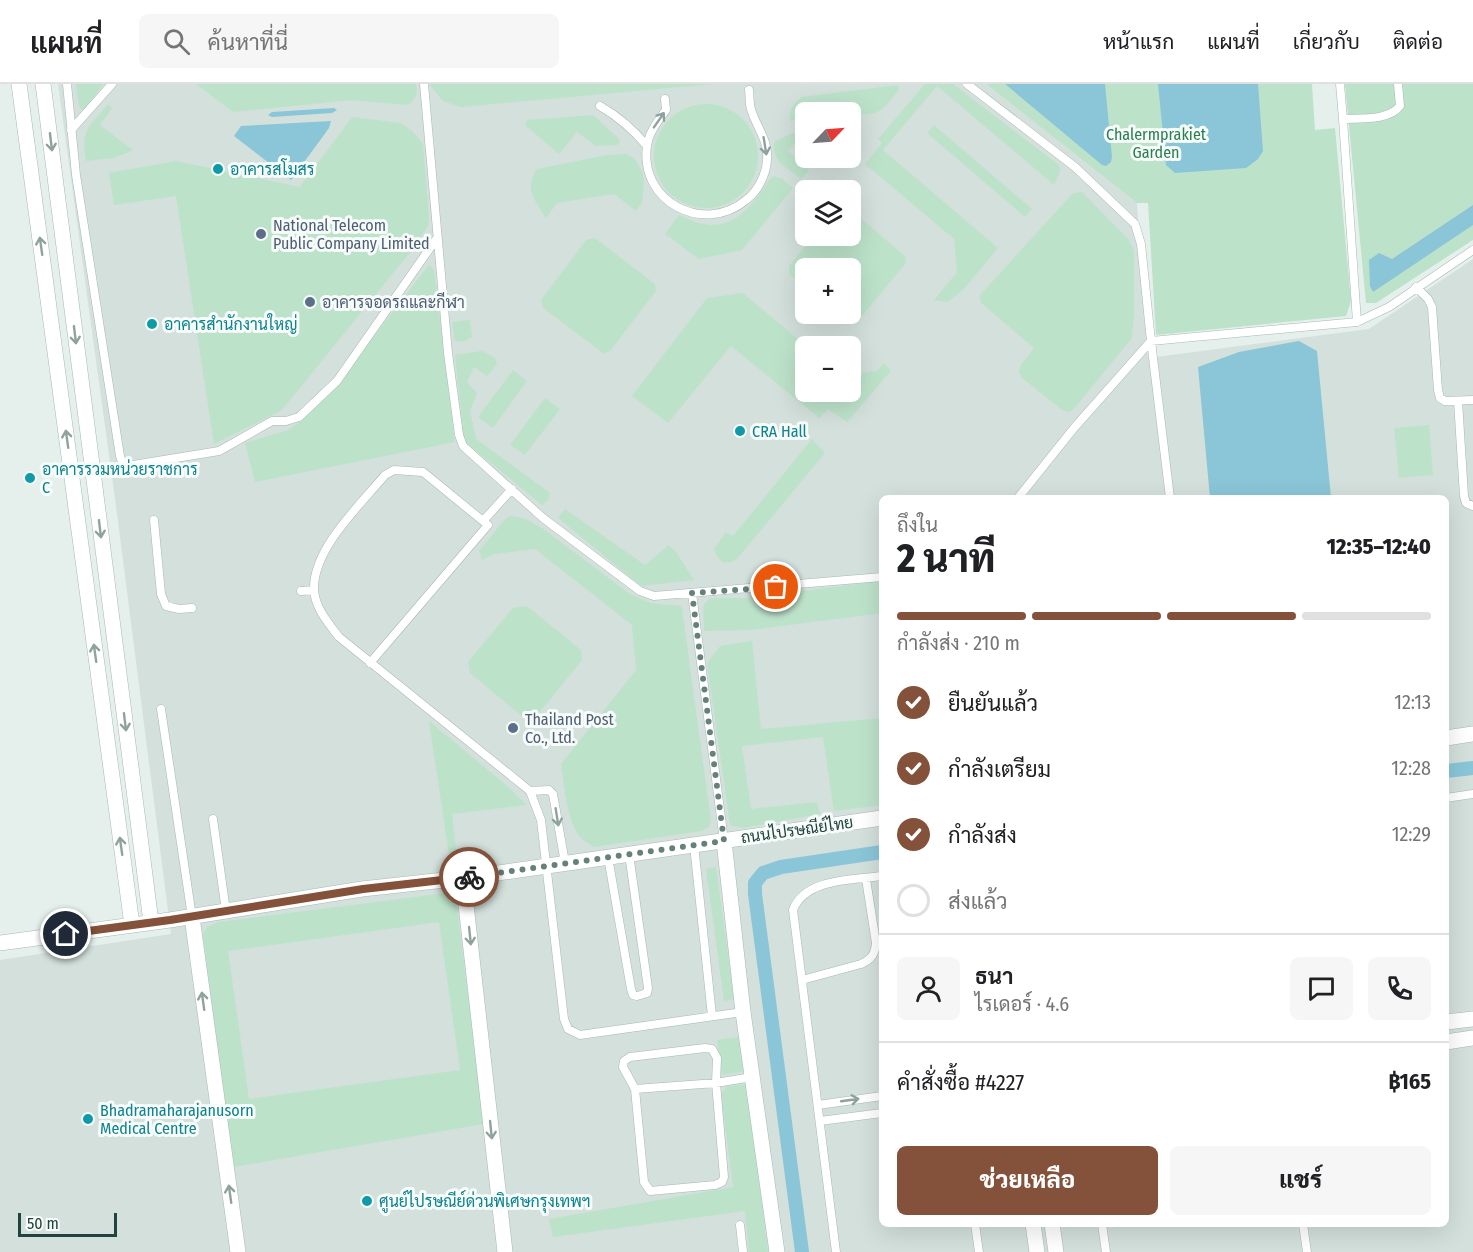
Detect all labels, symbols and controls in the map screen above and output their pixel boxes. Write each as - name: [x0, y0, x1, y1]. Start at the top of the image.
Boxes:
- search box: [139, 14, 559, 68]
- icon: search: [160, 25, 193, 58]
- text: แผนที่: [30, 27, 103, 60]
- text: ค้นหาที่นี่: [208, 29, 288, 56]
- text: หน้าแรก: [1103, 29, 1174, 55]
- text: แผนที่: [1207, 29, 1260, 55]
- text: เกี่ยวกับ: [1293, 29, 1360, 55]
- text: ติดต่อ: [1393, 29, 1443, 55]
- north arrow: [795, 102, 861, 168]
- map controls: [795, 102, 861, 402]
- one-way arrow: [653, 113, 665, 129]
- park label: Chalermprakiet Garden: [1106, 125, 1207, 162]
- one-way arrow: [45, 132, 56, 151]
- one-way arrow: [760, 135, 771, 155]
- place label: อาคารสโมสร: [230, 158, 315, 179]
- marker: อาคารสโมสร: [211, 162, 225, 176]
- button: layers: [795, 180, 861, 246]
- place label: National Telecom Public Company Limited: [273, 216, 430, 253]
- marker: National Telecom Public Company Limited: [254, 227, 268, 241]
- one-way arrow: [35, 236, 46, 256]
- button: +: [795, 258, 861, 324]
- place label: อาคารจอดรถและกีฬา: [322, 291, 465, 312]
- marker: อาคารจอดรถและกีฬา: [303, 295, 317, 309]
- place label: อาคารสำนักงานใหญ่: [164, 313, 297, 334]
- marker: อาคารสำนักงานใหญ่: [145, 317, 159, 331]
- one-way arrow: [70, 325, 81, 345]
- button: −: [795, 336, 861, 402]
- place label: CRA Hall: [752, 422, 807, 441]
- marker: CRA Hall: [733, 424, 747, 438]
- one-way arrow: [61, 430, 72, 449]
- place label: อาคารรวมหน่วยราชการ C: [42, 459, 198, 497]
- marker: อาคารรวมหน่วยราชการ C: [23, 471, 37, 485]
- text: ถึงใน: [897, 513, 938, 537]
- one-way arrow: [95, 518, 106, 538]
- text: 12:35–12:40: [1327, 533, 1431, 560]
- text: 2 นาที: [897, 536, 996, 582]
- pin: [750, 561, 801, 612]
- icon: bag: [759, 570, 792, 603]
- text: กำลังส่ง · 210 m: [897, 631, 1020, 655]
- one-way arrow: [90, 644, 101, 663]
- icon: check: [897, 686, 930, 719]
- text: ยืนยันแล้ว: [948, 690, 1038, 717]
- text: 12:13: [1394, 690, 1431, 714]
- place label: Thailand Post Co., Ltd.: [525, 710, 615, 747]
- one-way arrow: [120, 712, 131, 732]
- marker: Thailand Post Co., Ltd.: [506, 721, 520, 735]
- icon: check: [897, 752, 930, 785]
- text: กำลังเตรียม: [948, 756, 1051, 783]
- text: 12:28: [1391, 756, 1431, 780]
- one-way arrow: [552, 806, 563, 826]
- street label: ถนนไปรษณีย์ไทย: [739, 810, 854, 847]
- icon: check: [897, 818, 930, 851]
- text: กำลังส่ง: [948, 822, 1017, 849]
- text: 12:29: [1392, 822, 1431, 846]
- one-way arrow: [116, 837, 127, 857]
- courier: [439, 847, 499, 907]
- icon: bike: [453, 861, 486, 894]
- text: ส่งแล้ว: [948, 888, 1008, 915]
- pin: [40, 908, 91, 959]
- icon: home: [49, 917, 82, 950]
- one-way arrow: [465, 925, 476, 945]
- button: person: [897, 957, 960, 1020]
- button: chat: [1290, 957, 1353, 1020]
- button: phone: [1368, 957, 1431, 1020]
- text: ธนา: [975, 963, 1013, 990]
- one-way arrow: [198, 991, 209, 1011]
- text: ไรเดอร์ · 4.6: [975, 992, 1069, 1016]
- text: ฿165: [1388, 1068, 1431, 1095]
- text: คำสั่งซื้อ #4227: [897, 1069, 1024, 1096]
- one-way arrow: [840, 1095, 859, 1106]
- place label: Bhadramaharajanusorn Medical Centre: [100, 1101, 254, 1138]
- marker: Bhadramaharajanusorn Medical Centre: [81, 1112, 95, 1126]
- one-way arrow: [486, 1119, 497, 1139]
- button: ช่วยเหลือ: [897, 1146, 1158, 1215]
- button: แชร์: [1170, 1146, 1431, 1215]
- one-way arrow: [224, 1185, 235, 1204]
- place label: ศูนย์ไปรษณีย์ด่วนพิเศษกรุงเทพฯ: [379, 1189, 590, 1213]
- marker: ศูนย์ไปรษณีย์ด่วนพิเศษกรุงเทพฯ: [360, 1194, 374, 1208]
- scale bar: [18, 1210, 117, 1238]
- text: 50 m: [27, 1214, 59, 1233]

